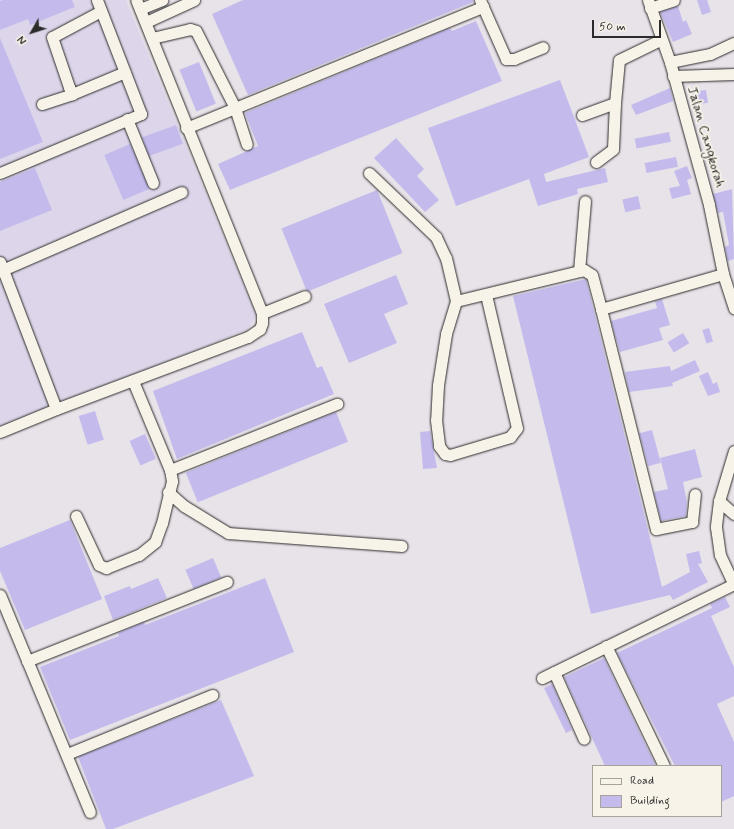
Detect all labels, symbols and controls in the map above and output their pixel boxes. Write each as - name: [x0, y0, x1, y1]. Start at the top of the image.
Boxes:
- north arrow: [12, 12, 52, 52]
- scale bar: [594, 12, 663, 38]
- text: 50 m: [599, 19, 626, 35]
- text: N: [15, 32, 30, 47]
- street label: Jalan Cangkorah: [684, 84, 728, 190]
- legend: [592, 765, 722, 817]
- text: Road: [630, 773, 654, 789]
- text: Building: [630, 793, 670, 809]

